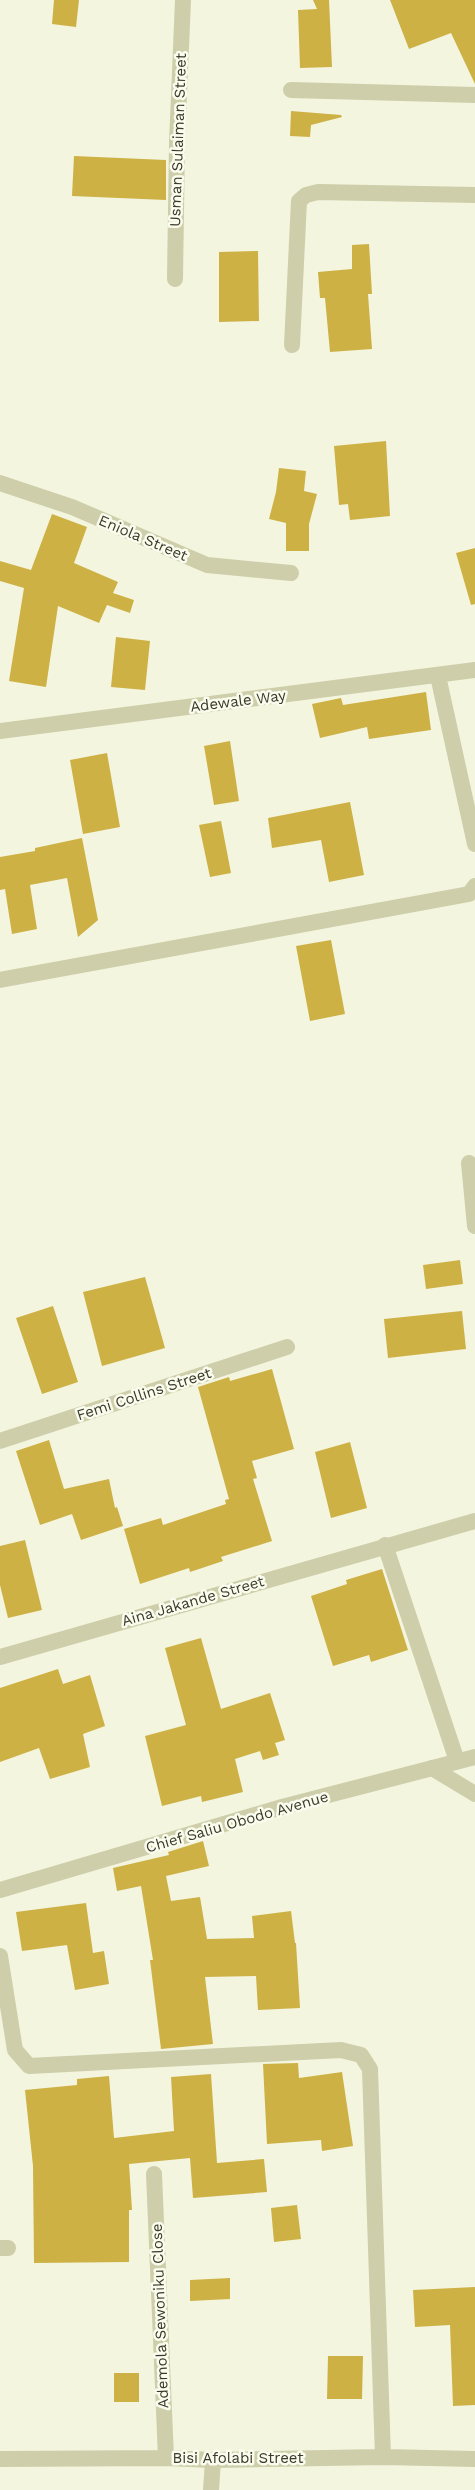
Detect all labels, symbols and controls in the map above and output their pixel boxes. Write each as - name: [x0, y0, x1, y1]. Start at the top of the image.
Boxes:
- street label: Usman Sulaiman Street: [166, 52, 190, 227]
- street label: Eniola Street: [96, 511, 191, 565]
- street label: Adewale Way: [189, 686, 287, 716]
- street label: Femi Collins Street: [75, 1364, 214, 1424]
- street label: Aina Jakande Street: [120, 1572, 267, 1630]
- street label: Chief Saliu Obodo Avenue: [144, 1787, 330, 1857]
- street label: Ademola Sewoniku Close: [148, 2223, 172, 2409]
- street label: Bisi Afolabi Street: [172, 2449, 304, 2467]

